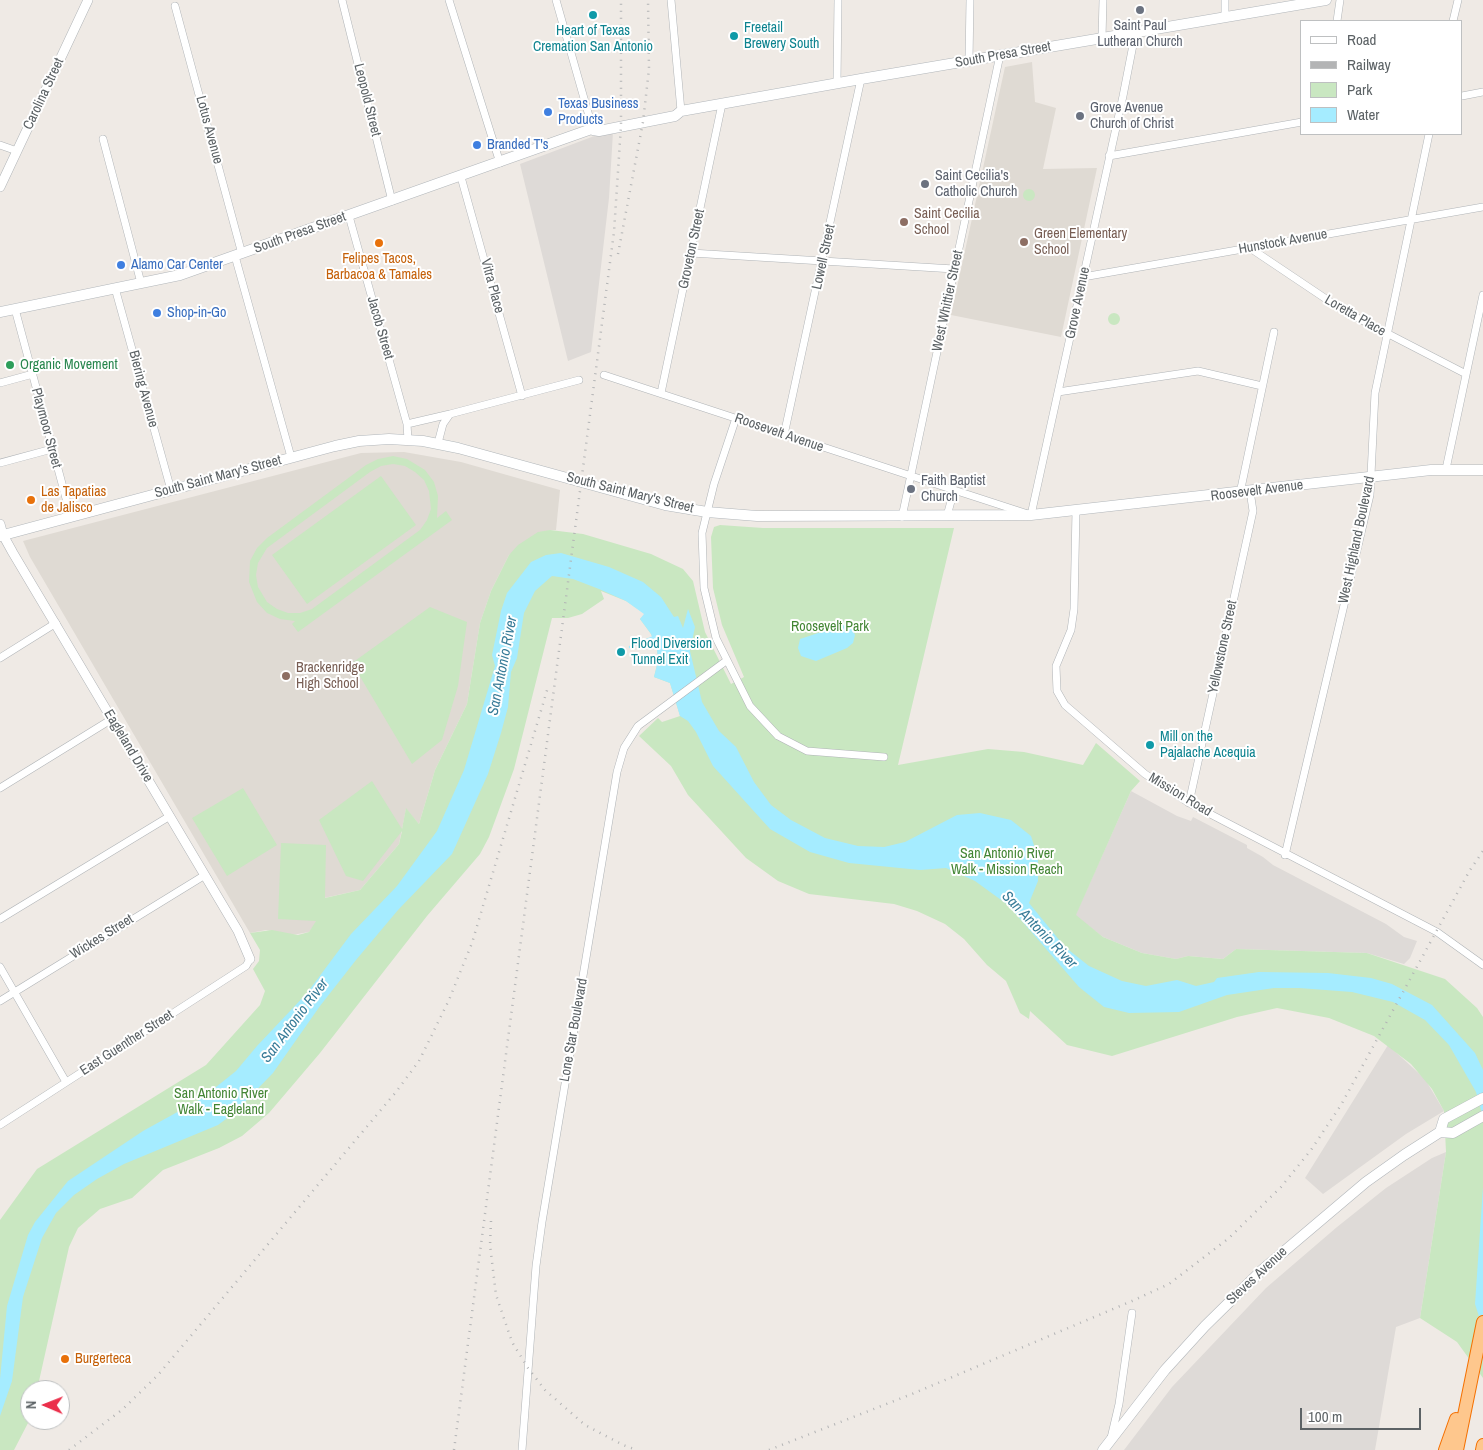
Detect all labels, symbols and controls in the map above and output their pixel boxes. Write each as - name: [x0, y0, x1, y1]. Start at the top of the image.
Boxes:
- marker: Saint Paul Lutheran Church: [1134, 4, 1146, 16]
- marker: Heart of Texas Cremation San Antonio: [587, 9, 599, 21]
- place label: Saint Paul Lutheran Church: [1097, 18, 1183, 50]
- place label: Freetail Brewery South: [744, 20, 819, 52]
- legend: [1300, 20, 1463, 135]
- place label: Heart of Texas Cremation San Antonio: [533, 23, 653, 56]
- text: Road: [1347, 29, 1376, 50]
- marker: Freetail Brewery South: [728, 30, 740, 42]
- street label: South Presa Street: [954, 38, 1052, 72]
- text: Railway: [1347, 54, 1391, 75]
- street label: Carolina Street: [20, 55, 68, 133]
- street label: Leopold Street: [350, 62, 384, 138]
- text: Park: [1347, 79, 1372, 100]
- street label: Lotus Avenue: [192, 94, 226, 166]
- place label: Texas Business Products: [558, 96, 638, 128]
- place label: Grove Avenue Church of Christ: [1090, 100, 1174, 132]
- text: Water: [1347, 104, 1379, 125]
- marker: Texas Business Products: [542, 106, 554, 118]
- marker: Grove Avenue Church of Christ: [1074, 110, 1086, 122]
- place label: Branded T's: [487, 137, 549, 153]
- marker: Branded T's: [471, 139, 483, 151]
- place label: Saint Cecilia's Catholic Church: [935, 168, 1017, 200]
- marker: Saint Cecilia's Catholic Church: [919, 178, 931, 190]
- place label: Saint Cecilia School: [914, 206, 980, 238]
- street label: Groveton Street: [675, 208, 709, 290]
- street label: South Presa Street: [252, 209, 348, 257]
- marker: Saint Cecilia School: [898, 216, 910, 228]
- street label: Lowell Street: [809, 223, 839, 291]
- place label: Green Elementary School: [1034, 226, 1127, 258]
- street label: Hunstock Avenue: [1237, 226, 1329, 258]
- marker: Green Elementary School: [1018, 236, 1030, 248]
- marker: Felipes Tacos, Barbacoa & Tamales: [373, 237, 385, 249]
- street label: West Whittier Street: [929, 249, 967, 353]
- place label: Felipes Tacos, Barbacoa & Tamales: [326, 251, 432, 284]
- place label: Alamo Car Center: [131, 257, 223, 273]
- street label: Vitra Place: [477, 257, 507, 315]
- marker: Alamo Car Center: [115, 259, 127, 271]
- street label: Grove Avenue: [1062, 265, 1094, 341]
- street label: Loretta Place: [1322, 292, 1388, 340]
- street label: Jacob Street: [363, 295, 397, 361]
- place label: Shop-in-Go: [167, 305, 226, 321]
- marker: Shop-in-Go: [151, 307, 163, 319]
- street label: Biering Avenue: [125, 349, 161, 429]
- place label: Organic Movement: [20, 357, 118, 373]
- marker: Organic Movement: [4, 359, 16, 371]
- street label: Playmoor Street: [27, 386, 65, 470]
- street label: Roosevelt Avenue: [732, 410, 826, 456]
- street label: South Saint Mary's Street: [153, 452, 283, 502]
- street label: South Saint Mary's Street: [565, 469, 695, 517]
- place label: Faith Baptist Church: [921, 473, 986, 506]
- street label: West Highland Boulevard: [1335, 475, 1379, 605]
- street label: Roosevelt Avenue: [1210, 477, 1304, 505]
- marker: Faith Baptist Church: [905, 483, 917, 495]
- place label: Las Tapatias de Jalisco: [41, 484, 106, 516]
- marker: Las Tapatias de Jalisco: [25, 494, 37, 506]
- street label: Yellowstone Street: [1205, 599, 1241, 695]
- water label: San Antonio River: [485, 615, 521, 717]
- park label: Roosevelt Park: [791, 619, 869, 635]
- place label: Flood Diversion Tunnel Exit: [631, 636, 712, 669]
- marker: Flood Diversion Tunnel Exit: [615, 646, 627, 658]
- place label: Brackenridge High School: [296, 660, 364, 692]
- marker: Brackenridge High School: [280, 670, 292, 682]
- street label: Eagleland Drive: [100, 707, 156, 785]
- place label: Mill on the Pajalache Acequia: [1160, 729, 1256, 762]
- marker: Mill on the Pajalache Acequia: [1144, 739, 1156, 751]
- street label: Mission Road: [1145, 770, 1215, 820]
- park label: San Antonio River Walk - Mission Reach: [951, 846, 1063, 879]
- water label: San Antonio River: [998, 888, 1080, 972]
- street label: Wickes Street: [67, 911, 137, 963]
- water label: San Antonio River: [258, 975, 332, 1067]
- street label: Lone Star Boulevard: [557, 977, 591, 1083]
- street label: East Guenther Street: [77, 1007, 177, 1079]
- park label: San Antonio River Walk - Eagleland: [174, 1086, 268, 1118]
- street label: Steves Avenue: [1223, 1244, 1291, 1308]
- place label: Burgerteca: [75, 1351, 131, 1367]
- marker: Burgerteca: [59, 1353, 71, 1365]
- north arrow: [20, 1380, 70, 1430]
- scale bar: [1303, 1398, 1424, 1430]
- text: N: [22, 1400, 40, 1409]
- text: 100 m: [1308, 1406, 1342, 1427]

